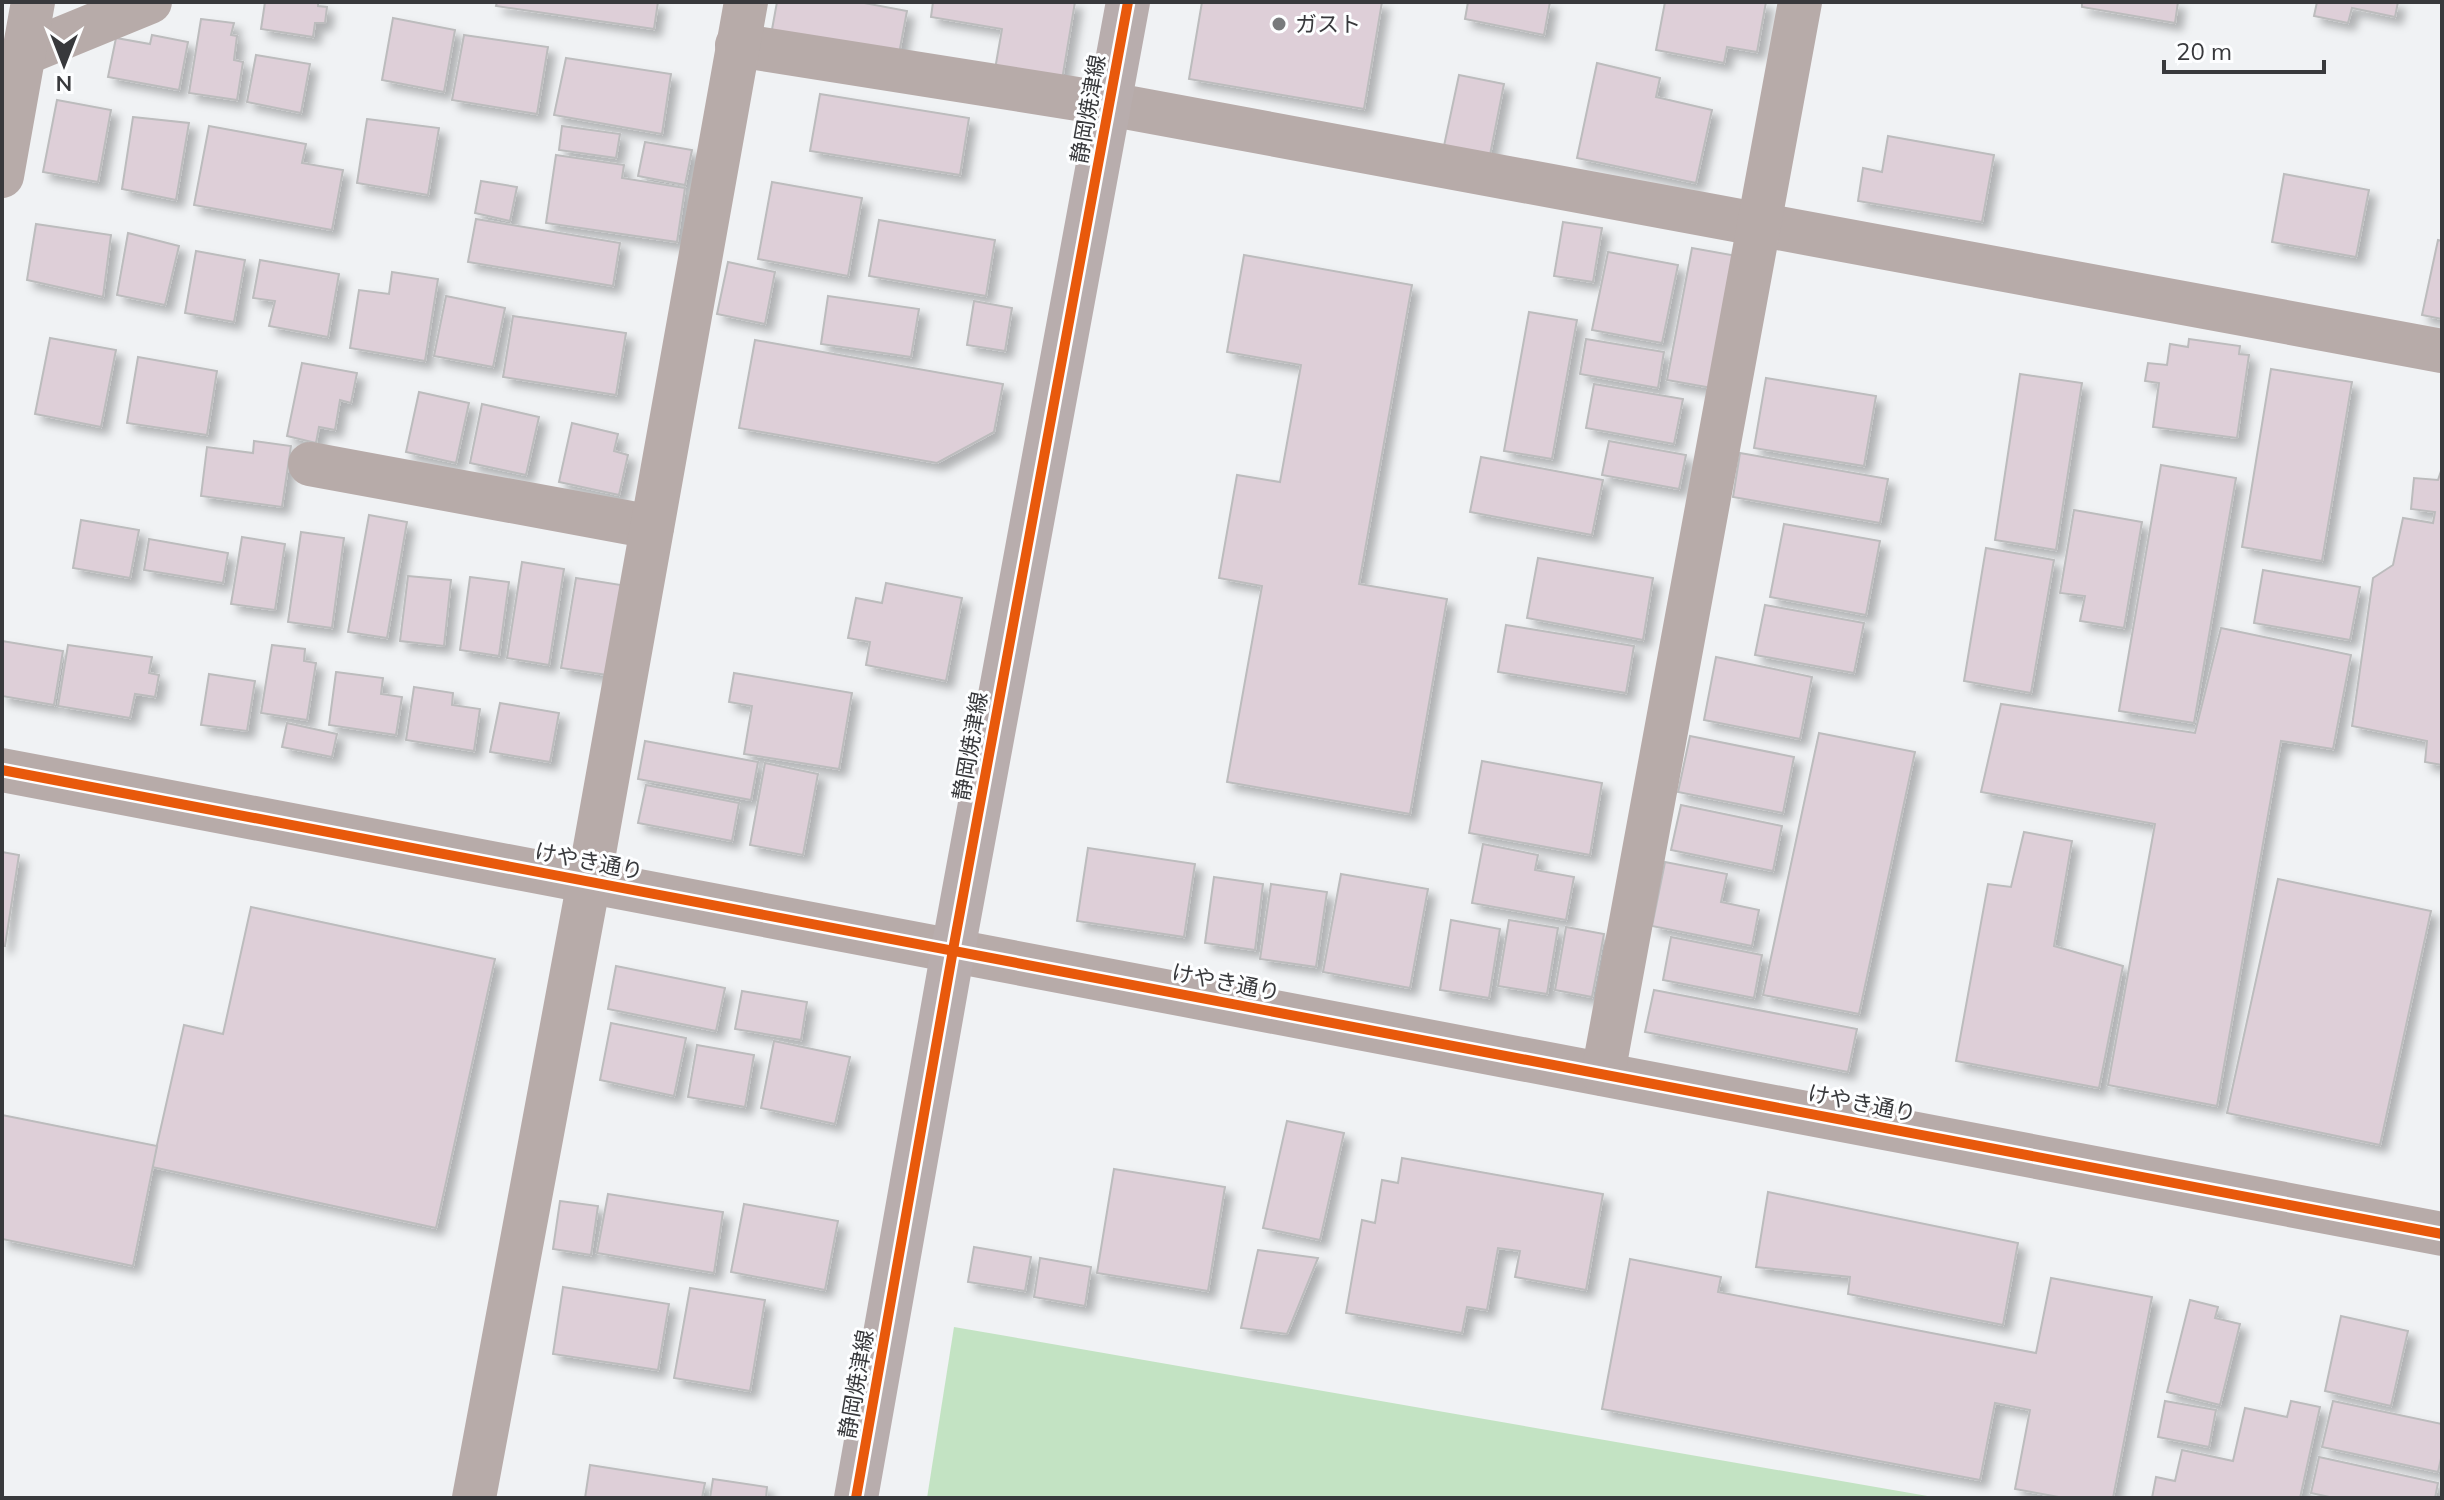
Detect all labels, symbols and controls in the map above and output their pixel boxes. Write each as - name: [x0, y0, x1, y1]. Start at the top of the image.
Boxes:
- place label: ガスト: [1295, 10, 1361, 38]
- marker: ガスト: [1270, 15, 1288, 33]
- north arrow: [24, 24, 104, 104]
- scale bar: [2164, 24, 2324, 74]
- text: 20 m: [2176, 36, 2232, 66]
- street label: 静岡焼津線: [1065, 52, 1111, 166]
- text: N: [56, 70, 72, 98]
- street label: 静岡焼津線: [947, 689, 993, 803]
- street label: けやき通り: [532, 837, 646, 885]
- street label: けやき通り: [1169, 958, 1283, 1006]
- street label: けやき通り: [1805, 1079, 1919, 1127]
- street label: 静岡焼津線: [833, 1327, 879, 1441]

